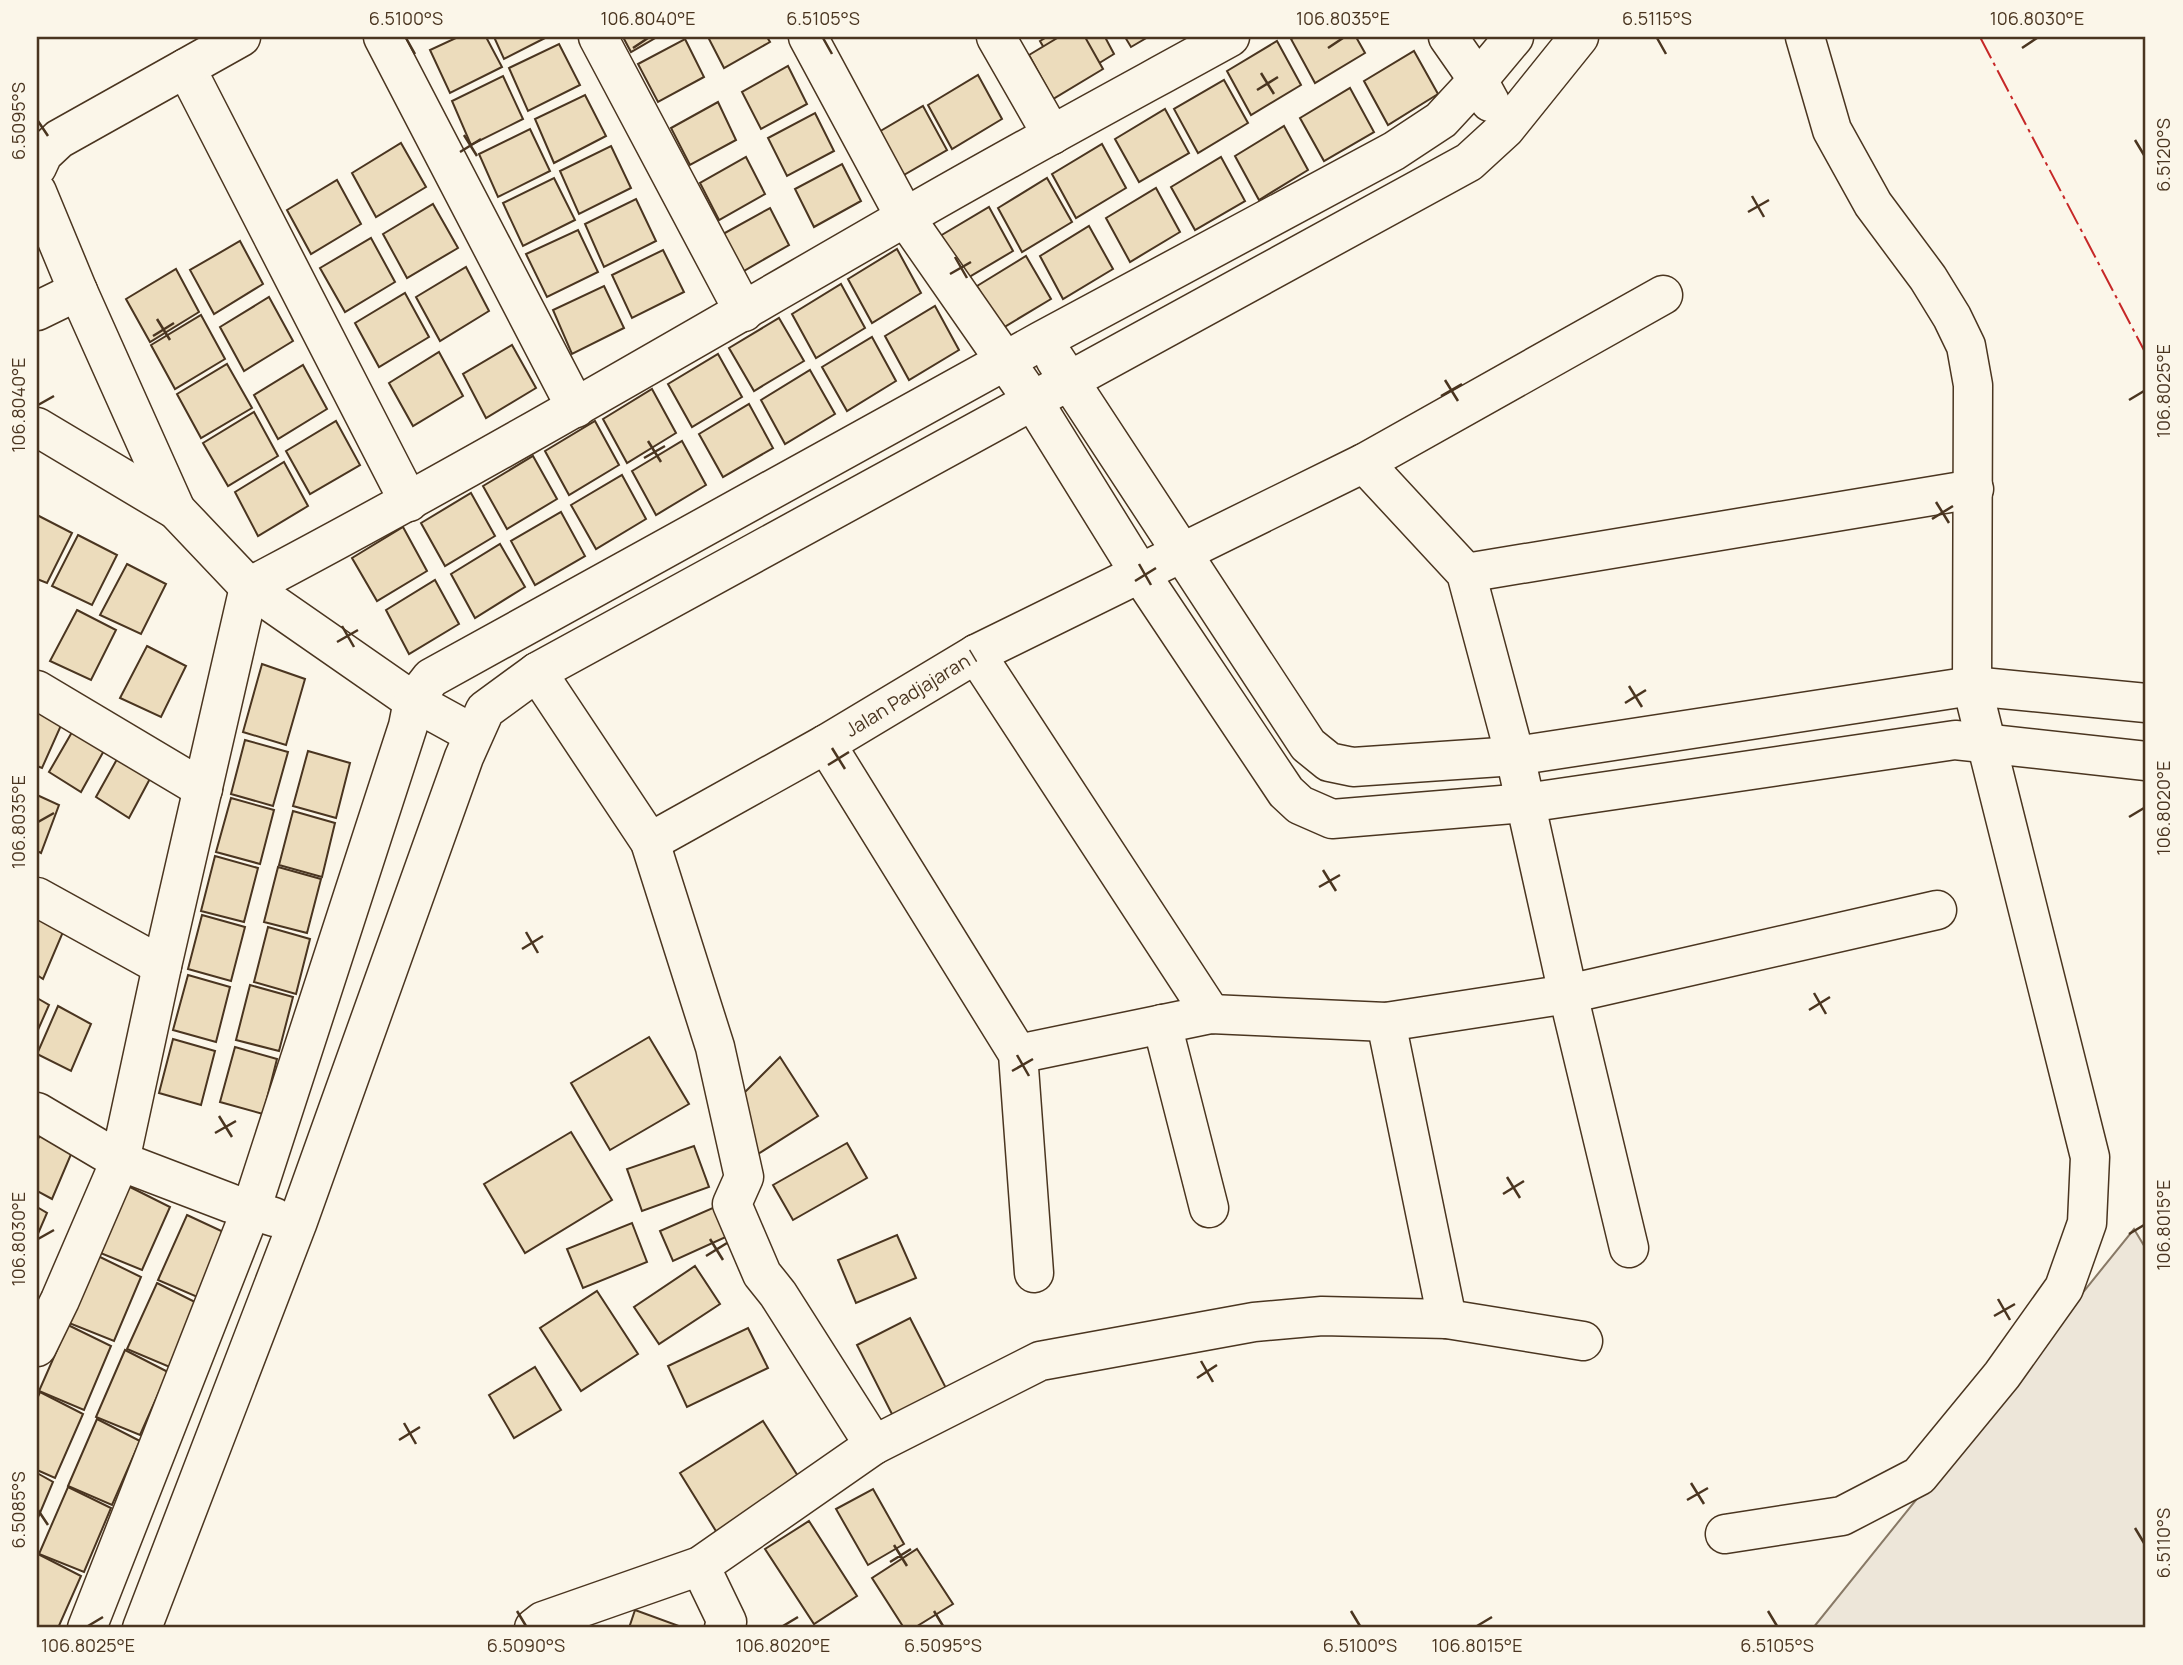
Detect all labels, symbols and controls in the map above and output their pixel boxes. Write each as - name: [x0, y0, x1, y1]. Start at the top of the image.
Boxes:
- text: 6.5100°S: [369, 6, 443, 30]
- text: 106.8040°E: [600, 6, 696, 30]
- text: 6.5105°S: [786, 6, 860, 30]
- text: 106.8035°E: [1296, 6, 1390, 30]
- text: 6.5115°S: [1622, 6, 1692, 30]
- text: 106.8030°E: [1990, 6, 2084, 30]
- text: 6.5095°S: [6, 82, 30, 160]
- text: 6.5120°S: [2151, 118, 2175, 192]
- text: 106.8025°E: [2151, 344, 2175, 438]
- text: 106.8040°E: [6, 357, 30, 453]
- street label: Jalan Padjajaran I: [840, 643, 982, 743]
- text: 106.8020°E: [2151, 761, 2175, 855]
- text: 106.8035°E: [6, 775, 30, 869]
- text: 106.8015°E: [2151, 1180, 2175, 1270]
- text: 106.8030°E: [6, 1192, 30, 1286]
- text: 6.5085°S: [6, 1471, 30, 1549]
- text: 6.5110°S: [2151, 1508, 2175, 1578]
- text: 106.8025°E: [41, 1633, 135, 1657]
- text: 6.5090°S: [487, 1633, 565, 1657]
- text: 106.8020°E: [736, 1633, 830, 1657]
- text: 6.5095°S: [904, 1633, 982, 1657]
- text: 6.5100°S: [1323, 1633, 1397, 1657]
- text: 106.8015°E: [1432, 1633, 1522, 1657]
- text: 6.5105°S: [1740, 1633, 1814, 1657]

